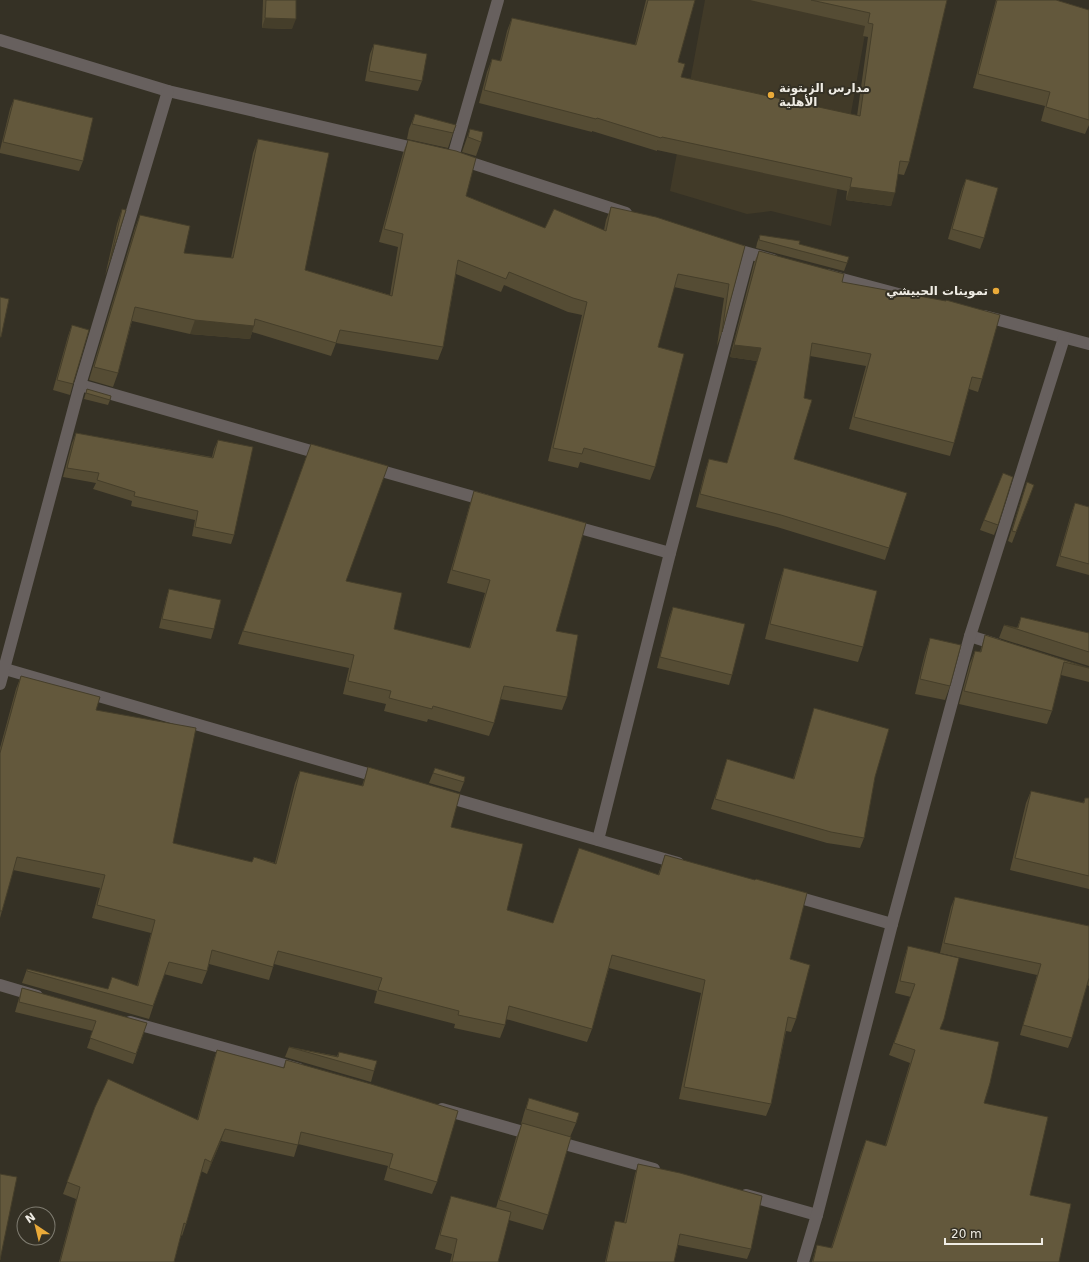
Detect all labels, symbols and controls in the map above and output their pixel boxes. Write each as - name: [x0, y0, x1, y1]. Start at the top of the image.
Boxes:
- place label: مدارس الزيتونة الأهلية: [779, 81, 870, 109]
- marker: مدارس الزيتونة الأهلية: [766, 90, 776, 100]
- place label: تموينات الحبيشي: [886, 284, 988, 299]
- marker: تموينات الحبيشي: [991, 286, 1001, 296]
- north arrow: [16, 1206, 56, 1246]
- text: N: [23, 1210, 38, 1226]
- scale bar: [945, 1220, 1042, 1246]
- text: 20 m: [951, 1227, 982, 1241]

